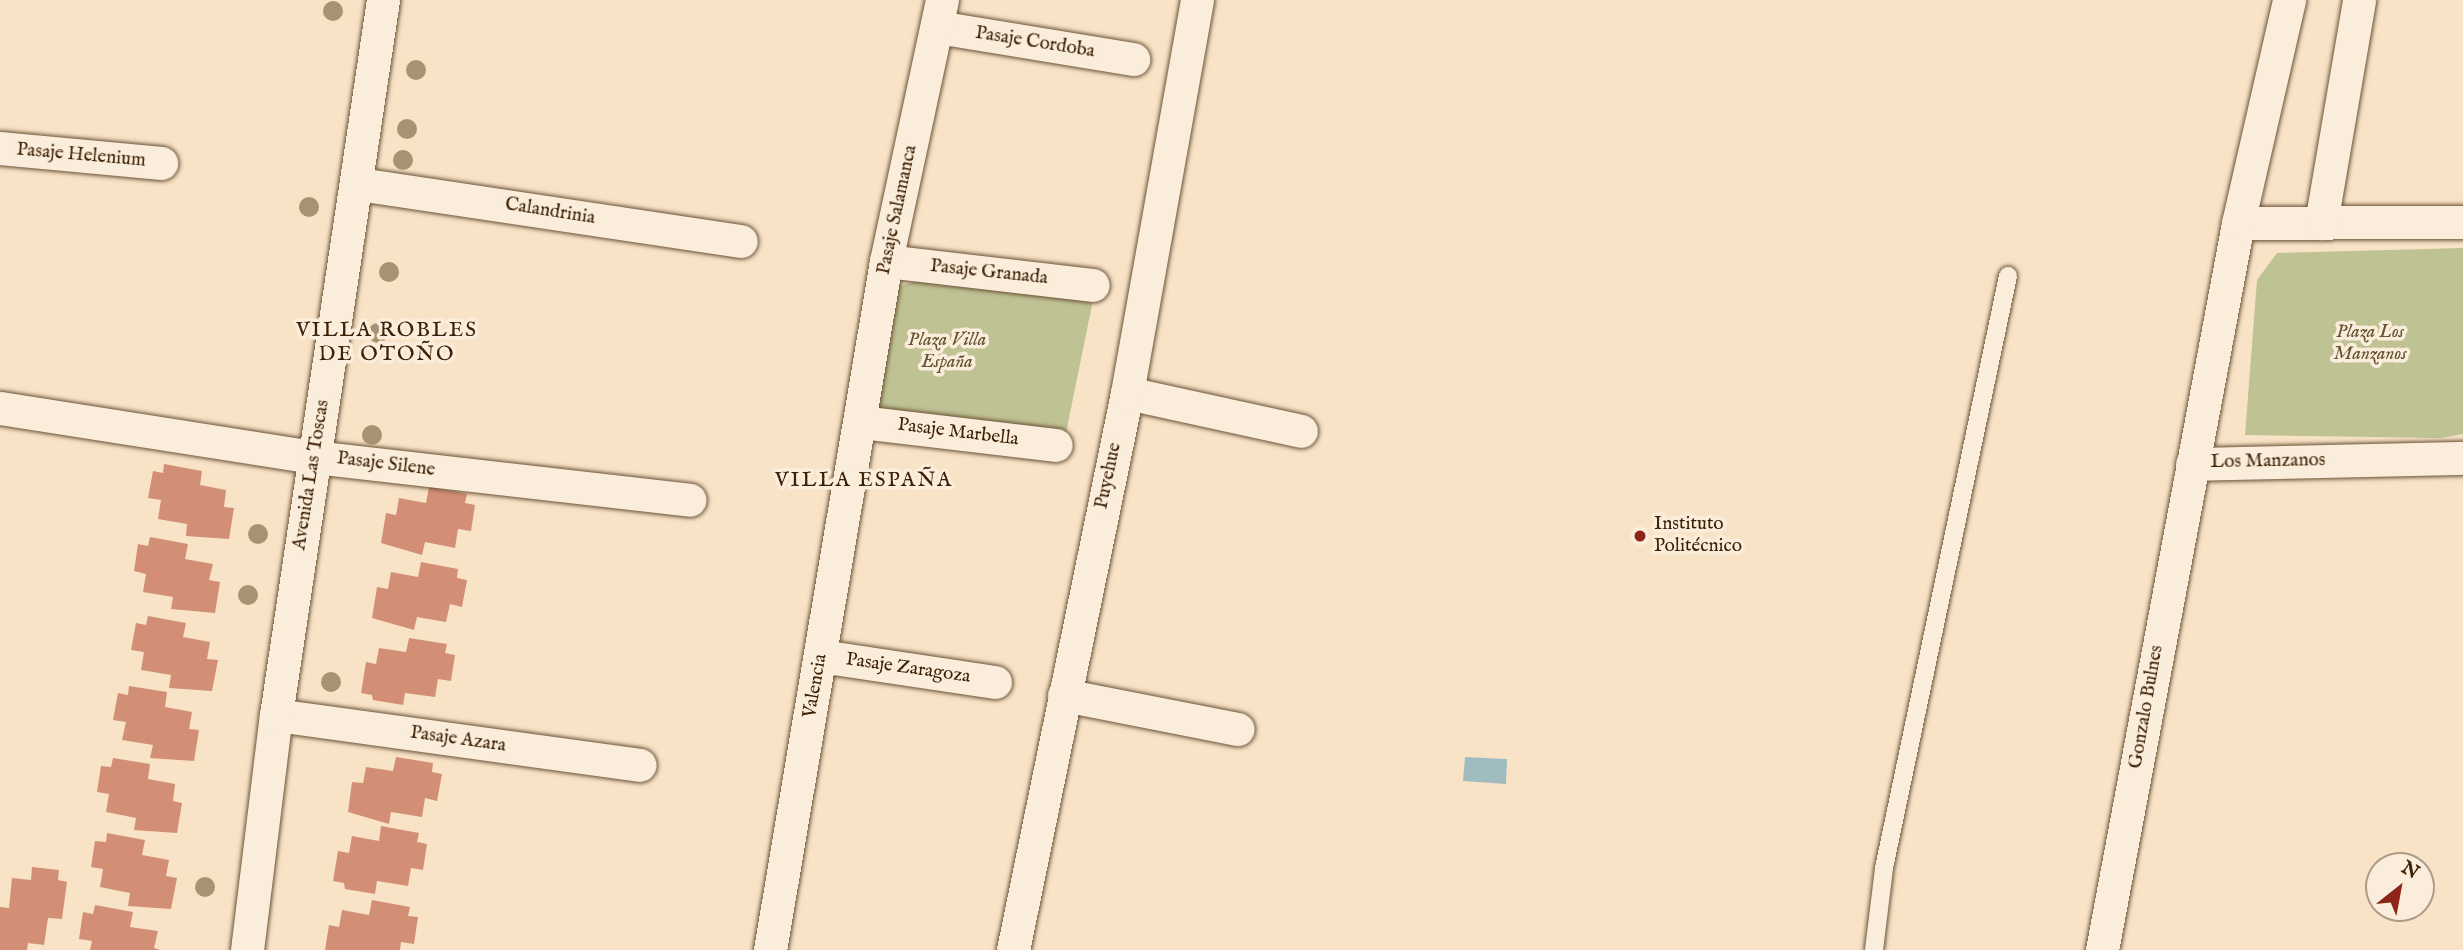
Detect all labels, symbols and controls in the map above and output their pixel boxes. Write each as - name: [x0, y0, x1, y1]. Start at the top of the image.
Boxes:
- street label: Pasaje Cordoba: [974, 22, 1096, 64]
- street label: Pasaje Helenium: [15, 139, 147, 173]
- street label: Pasaje Salamanca: [873, 143, 923, 277]
- street label: Calandrinia: [503, 194, 597, 230]
- street label: Pasaje Granada: [929, 255, 1049, 291]
- district label: VILLA ROBLES DE OTOÑO: [297, 318, 477, 368]
- park label: Plaza Los Manzanos: [2333, 322, 2407, 366]
- park label: Plaza Villa España: [908, 330, 986, 374]
- street label: Avenida Las Toscas: [289, 398, 335, 552]
- street label: Pasaje Marbella: [896, 414, 1020, 452]
- street label: Puyehue: [1091, 441, 1127, 511]
- street label: Pasaje Silene: [336, 448, 436, 482]
- street label: Los Manzanos: [2210, 450, 2326, 474]
- district label: VILLA ESPAÑA: [776, 468, 952, 494]
- place label: Instituto Politécnico: [1654, 514, 1742, 558]
- marker: Instituto Politécnico: [1632, 528, 1648, 544]
- street label: Gonzalo Bulnes: [2125, 643, 2169, 771]
- street label: Pasaje Zaragoza: [844, 649, 972, 689]
- street label: Valencia: [799, 652, 833, 720]
- street label: Pasaje Azara: [409, 722, 507, 758]
- north arrow: [2365, 852, 2435, 922]
- text: N: [2397, 856, 2423, 885]

